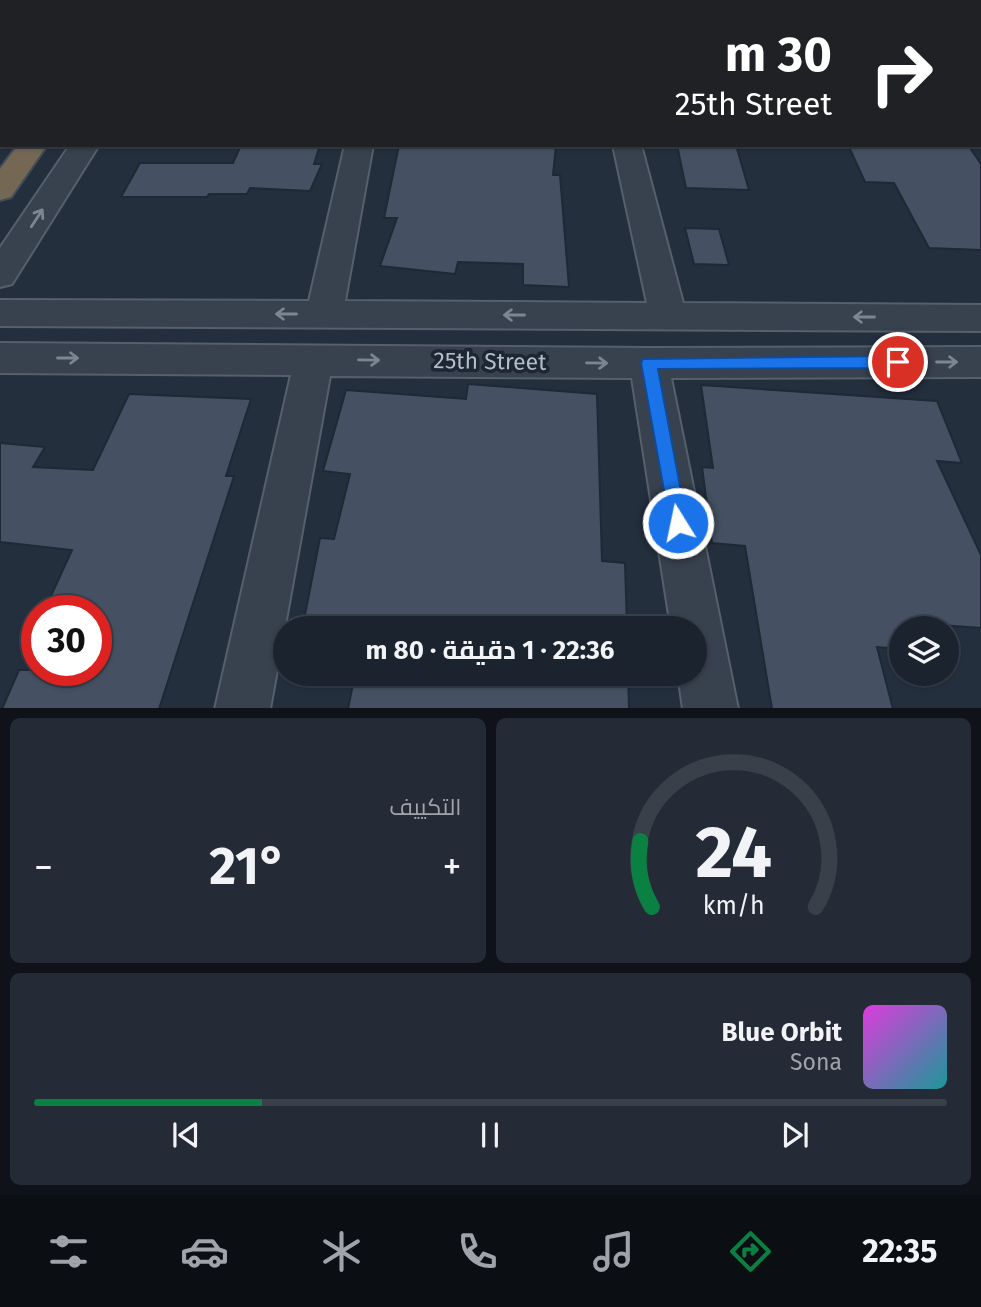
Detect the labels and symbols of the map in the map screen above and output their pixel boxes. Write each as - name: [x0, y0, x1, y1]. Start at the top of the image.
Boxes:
- one-way arrow: [30, 209, 45, 228]
- one-way arrow: [275, 307, 298, 321]
- one-way arrow: [503, 308, 526, 322]
- one-way arrow: [853, 310, 876, 324]
- pin: [868, 332, 928, 392]
- street label: 25th Street: [433, 346, 547, 376]
- one-way arrow: [56, 351, 79, 365]
- one-way arrow: [357, 353, 380, 367]
- one-way arrow: [935, 355, 958, 369]
- one-way arrow: [585, 356, 608, 370]
- position arrow: [641, 486, 715, 560]
- speed limit sign: 30: [21, 595, 112, 686]

